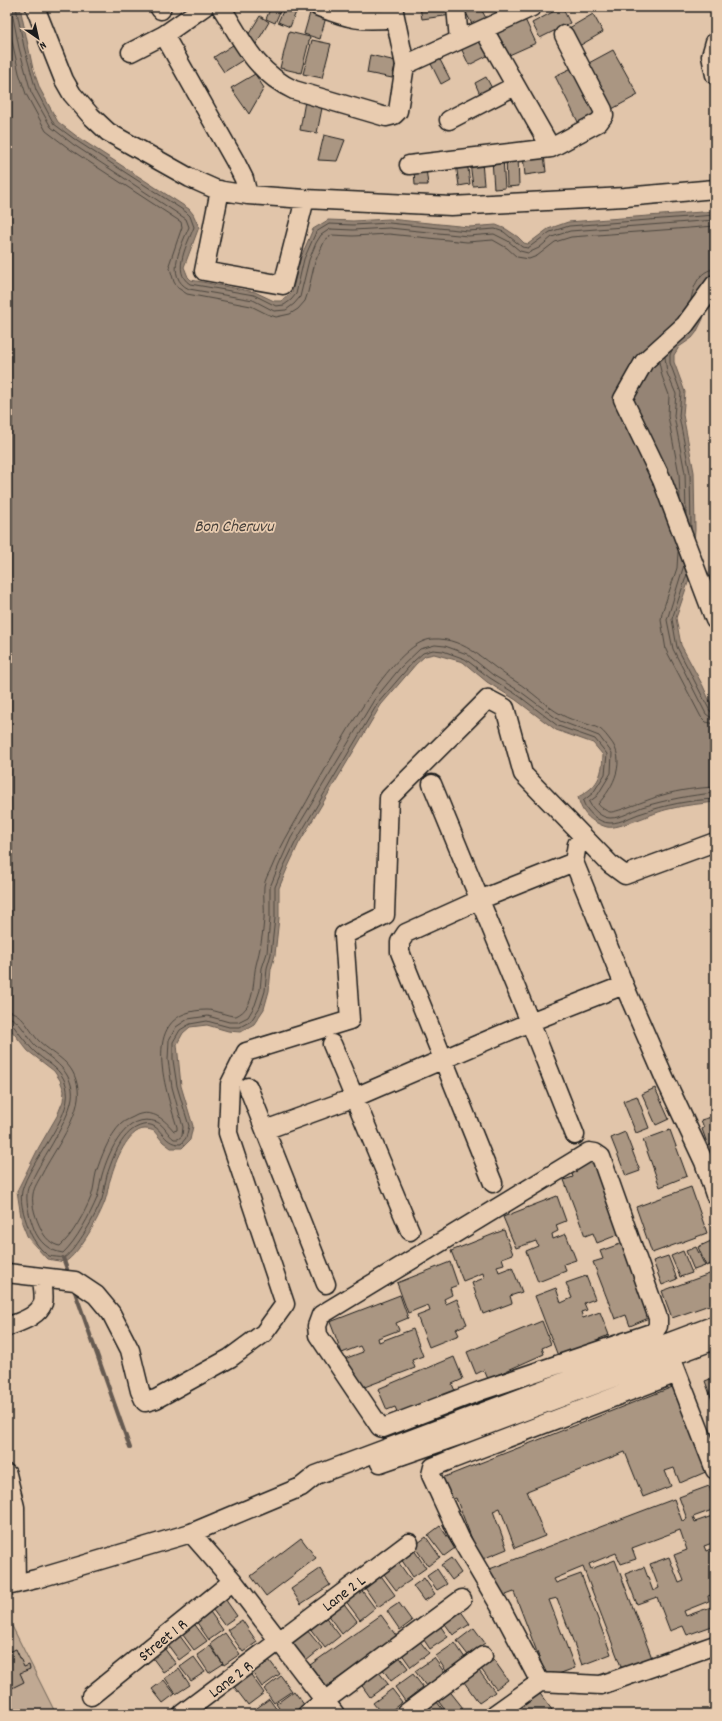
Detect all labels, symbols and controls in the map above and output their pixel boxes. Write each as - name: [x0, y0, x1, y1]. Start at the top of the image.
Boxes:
- north arrow: [18, 18, 58, 58]
- text: N: [35, 36, 49, 53]
- water label: Bon Cheruvu: [194, 516, 275, 540]
- street label: Lane 2 L: [318, 1570, 371, 1618]
- street label: Street 1 R: [134, 1614, 193, 1668]
- street label: Lane 2 R: [204, 1655, 259, 1704]

